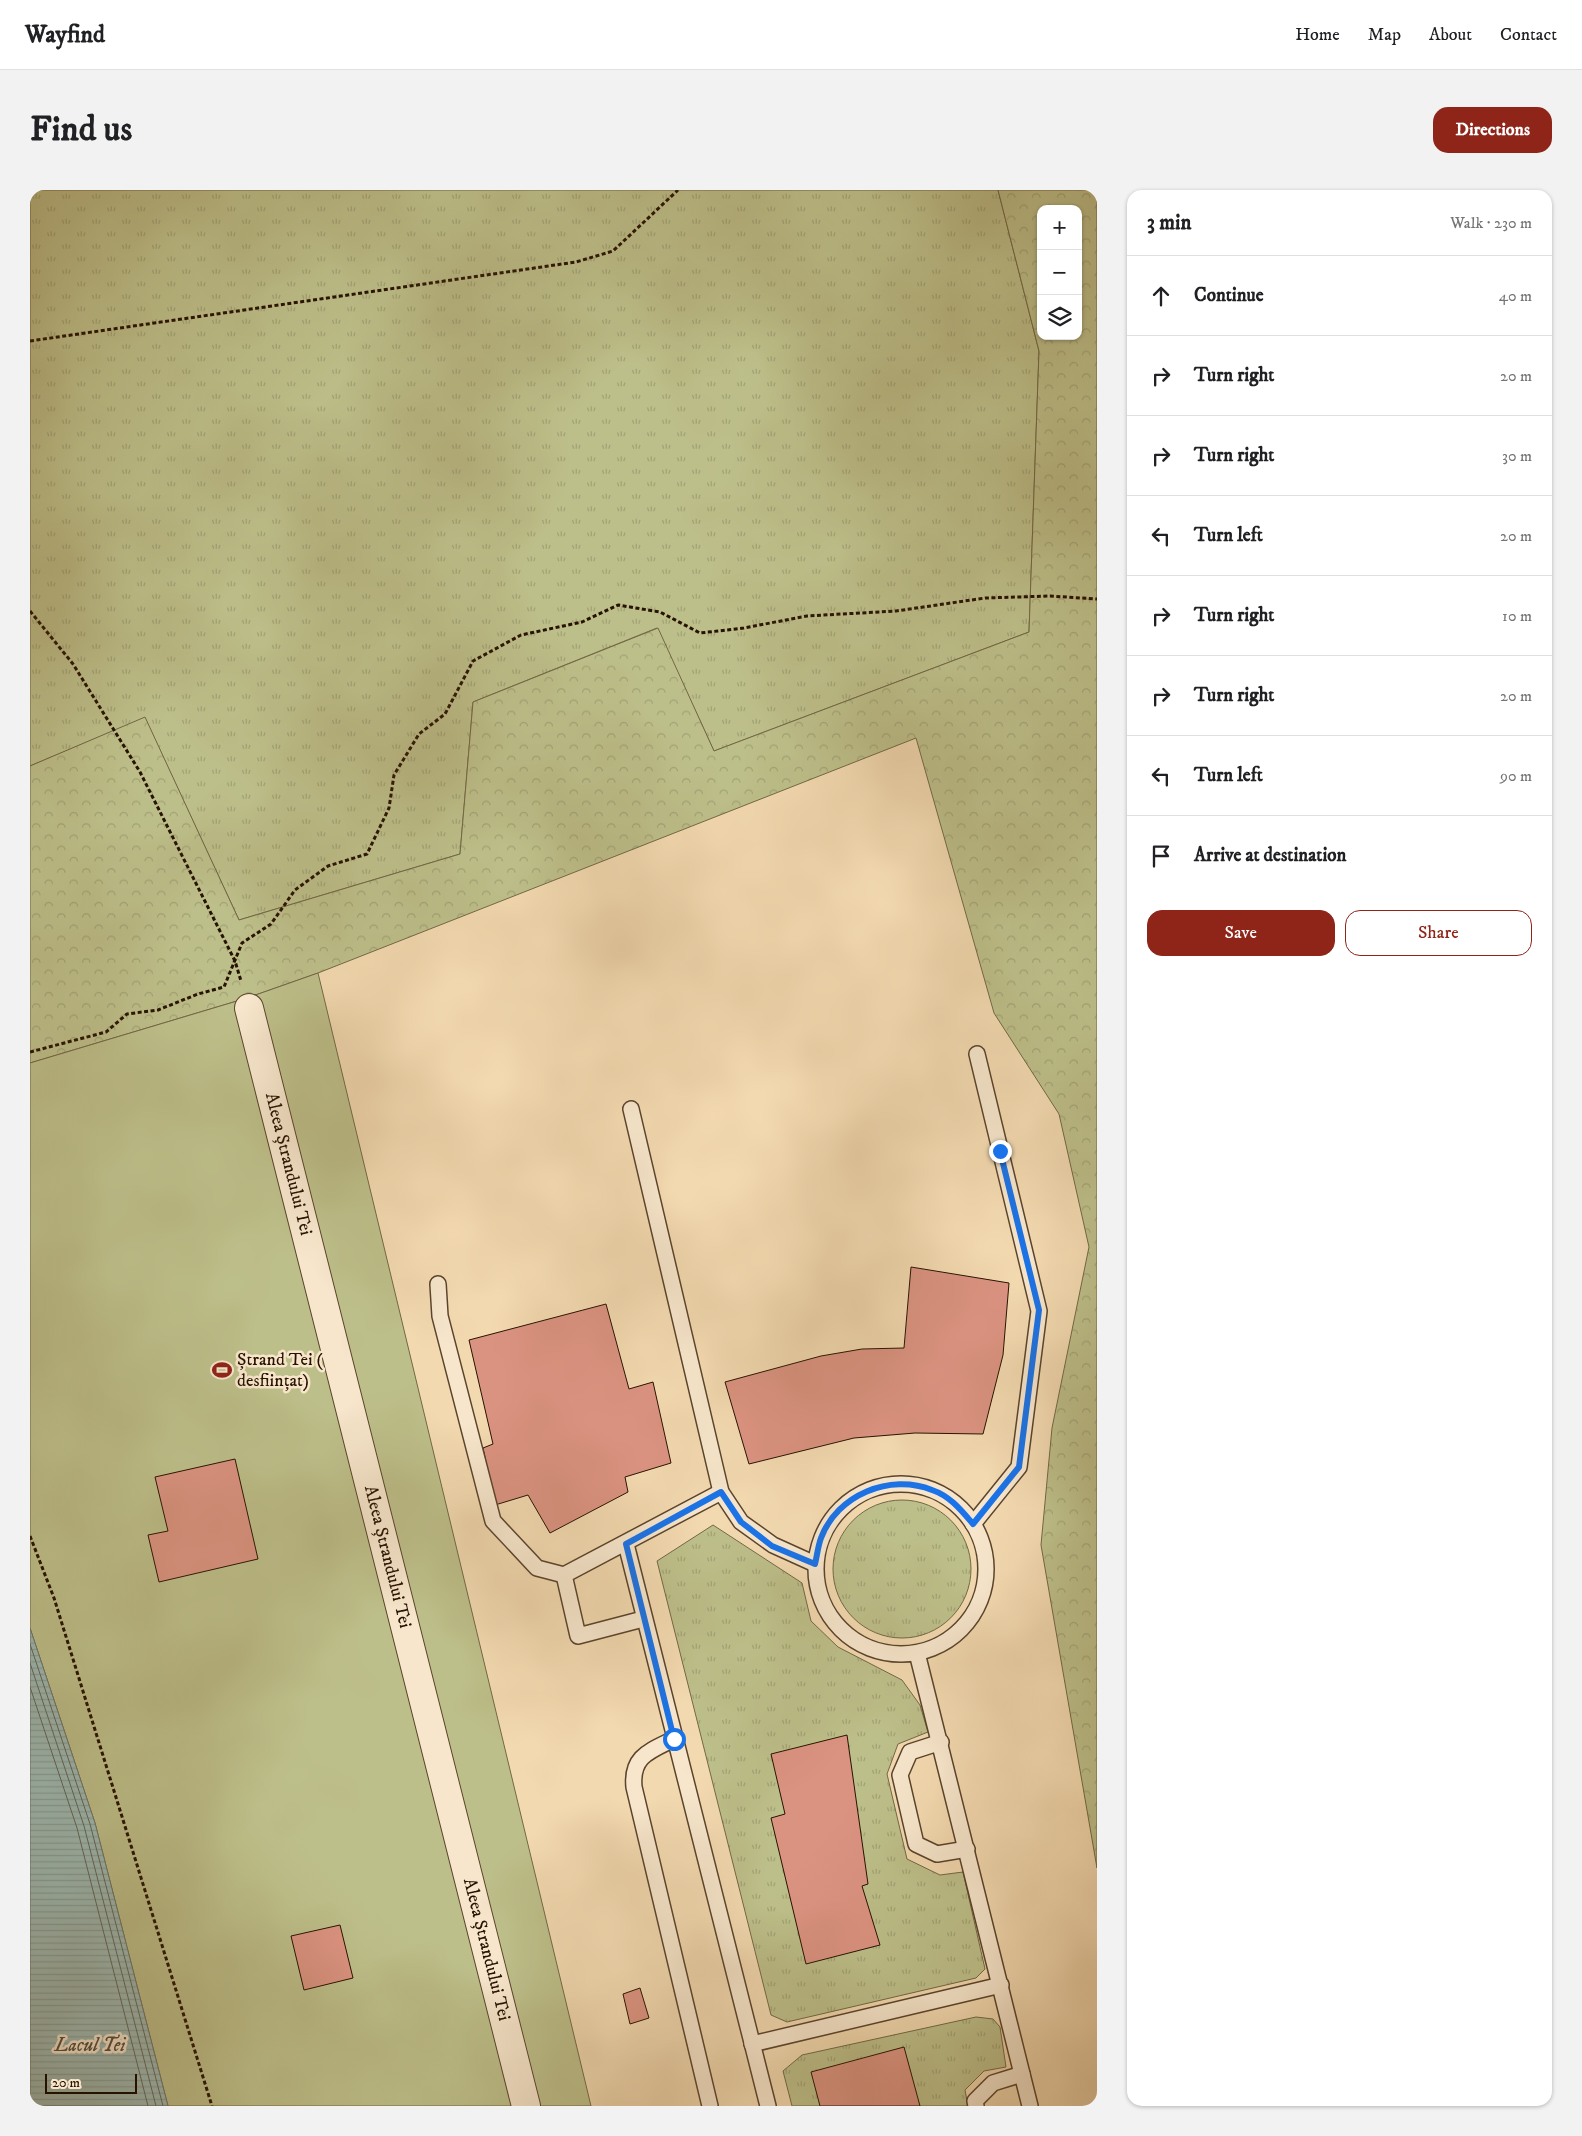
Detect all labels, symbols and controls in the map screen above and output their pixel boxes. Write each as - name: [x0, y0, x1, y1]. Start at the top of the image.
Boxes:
- text: Wayfind: [25, 20, 105, 50]
- text: Home: [1295, 24, 1340, 46]
- text: Map: [1368, 24, 1401, 46]
- text: About: [1429, 24, 1472, 46]
- text: Contact: [1500, 24, 1557, 46]
- button: Directions: [1433, 107, 1552, 153]
- text: Find us: [30, 108, 132, 152]
- map controls: [1037, 205, 1082, 340]
- button: +: [1037, 205, 1082, 250]
- text: 3 min: [1147, 210, 1192, 236]
- text: Walk · 230 m: [1450, 213, 1532, 233]
- button: −: [1037, 250, 1082, 295]
- icon: ahead: [1147, 282, 1175, 310]
- text: Continue: [1194, 284, 1264, 307]
- text: 40 m: [1499, 286, 1532, 306]
- button: layers: [1037, 295, 1082, 340]
- icon: right: [1147, 362, 1175, 390]
- text: Turn right: [1194, 364, 1274, 387]
- text: 20 m: [1500, 366, 1532, 386]
- icon: right: [1147, 442, 1175, 470]
- text: Turn right: [1194, 444, 1274, 467]
- text: 30 m: [1502, 446, 1532, 466]
- icon: left: [1147, 522, 1175, 550]
- text: Turn left: [1194, 524, 1263, 547]
- text: 20 m: [1500, 526, 1532, 546]
- icon: right: [1147, 602, 1175, 630]
- text: Turn right: [1194, 604, 1274, 627]
- text: 10 m: [1502, 606, 1532, 626]
- icon: right: [1147, 682, 1175, 710]
- text: Turn right: [1194, 684, 1274, 707]
- text: 20 m: [1500, 686, 1532, 706]
- icon: left: [1147, 762, 1175, 790]
- text: Turn left: [1194, 764, 1263, 787]
- text: 90 m: [1500, 766, 1532, 786]
- icon: arrive: [1147, 842, 1175, 870]
- text: Arrive at destination: [1194, 844, 1346, 867]
- button: Save: [1147, 910, 1335, 956]
- button: Share: [1345, 910, 1532, 956]
- street label: Aleea Ștrandului Tei: [260, 1090, 317, 1238]
- route end: [989, 1140, 1012, 1163]
- place label: Ștrand Tei ( desființat): [237, 1349, 324, 1392]
- sports icon: Ștrand Tei ( desființat): [211, 1359, 233, 1381]
- street label: Aleea Ștrandului Tei: [359, 1483, 416, 1630]
- route start: [663, 1728, 686, 1751]
- street label: Aleea Ștrandului Tei: [458, 1876, 515, 2023]
- water label: Lacul Tei: [54, 2034, 126, 2057]
- scale bar: [45, 2071, 138, 2094]
- text: 20 m: [52, 2074, 80, 2092]

